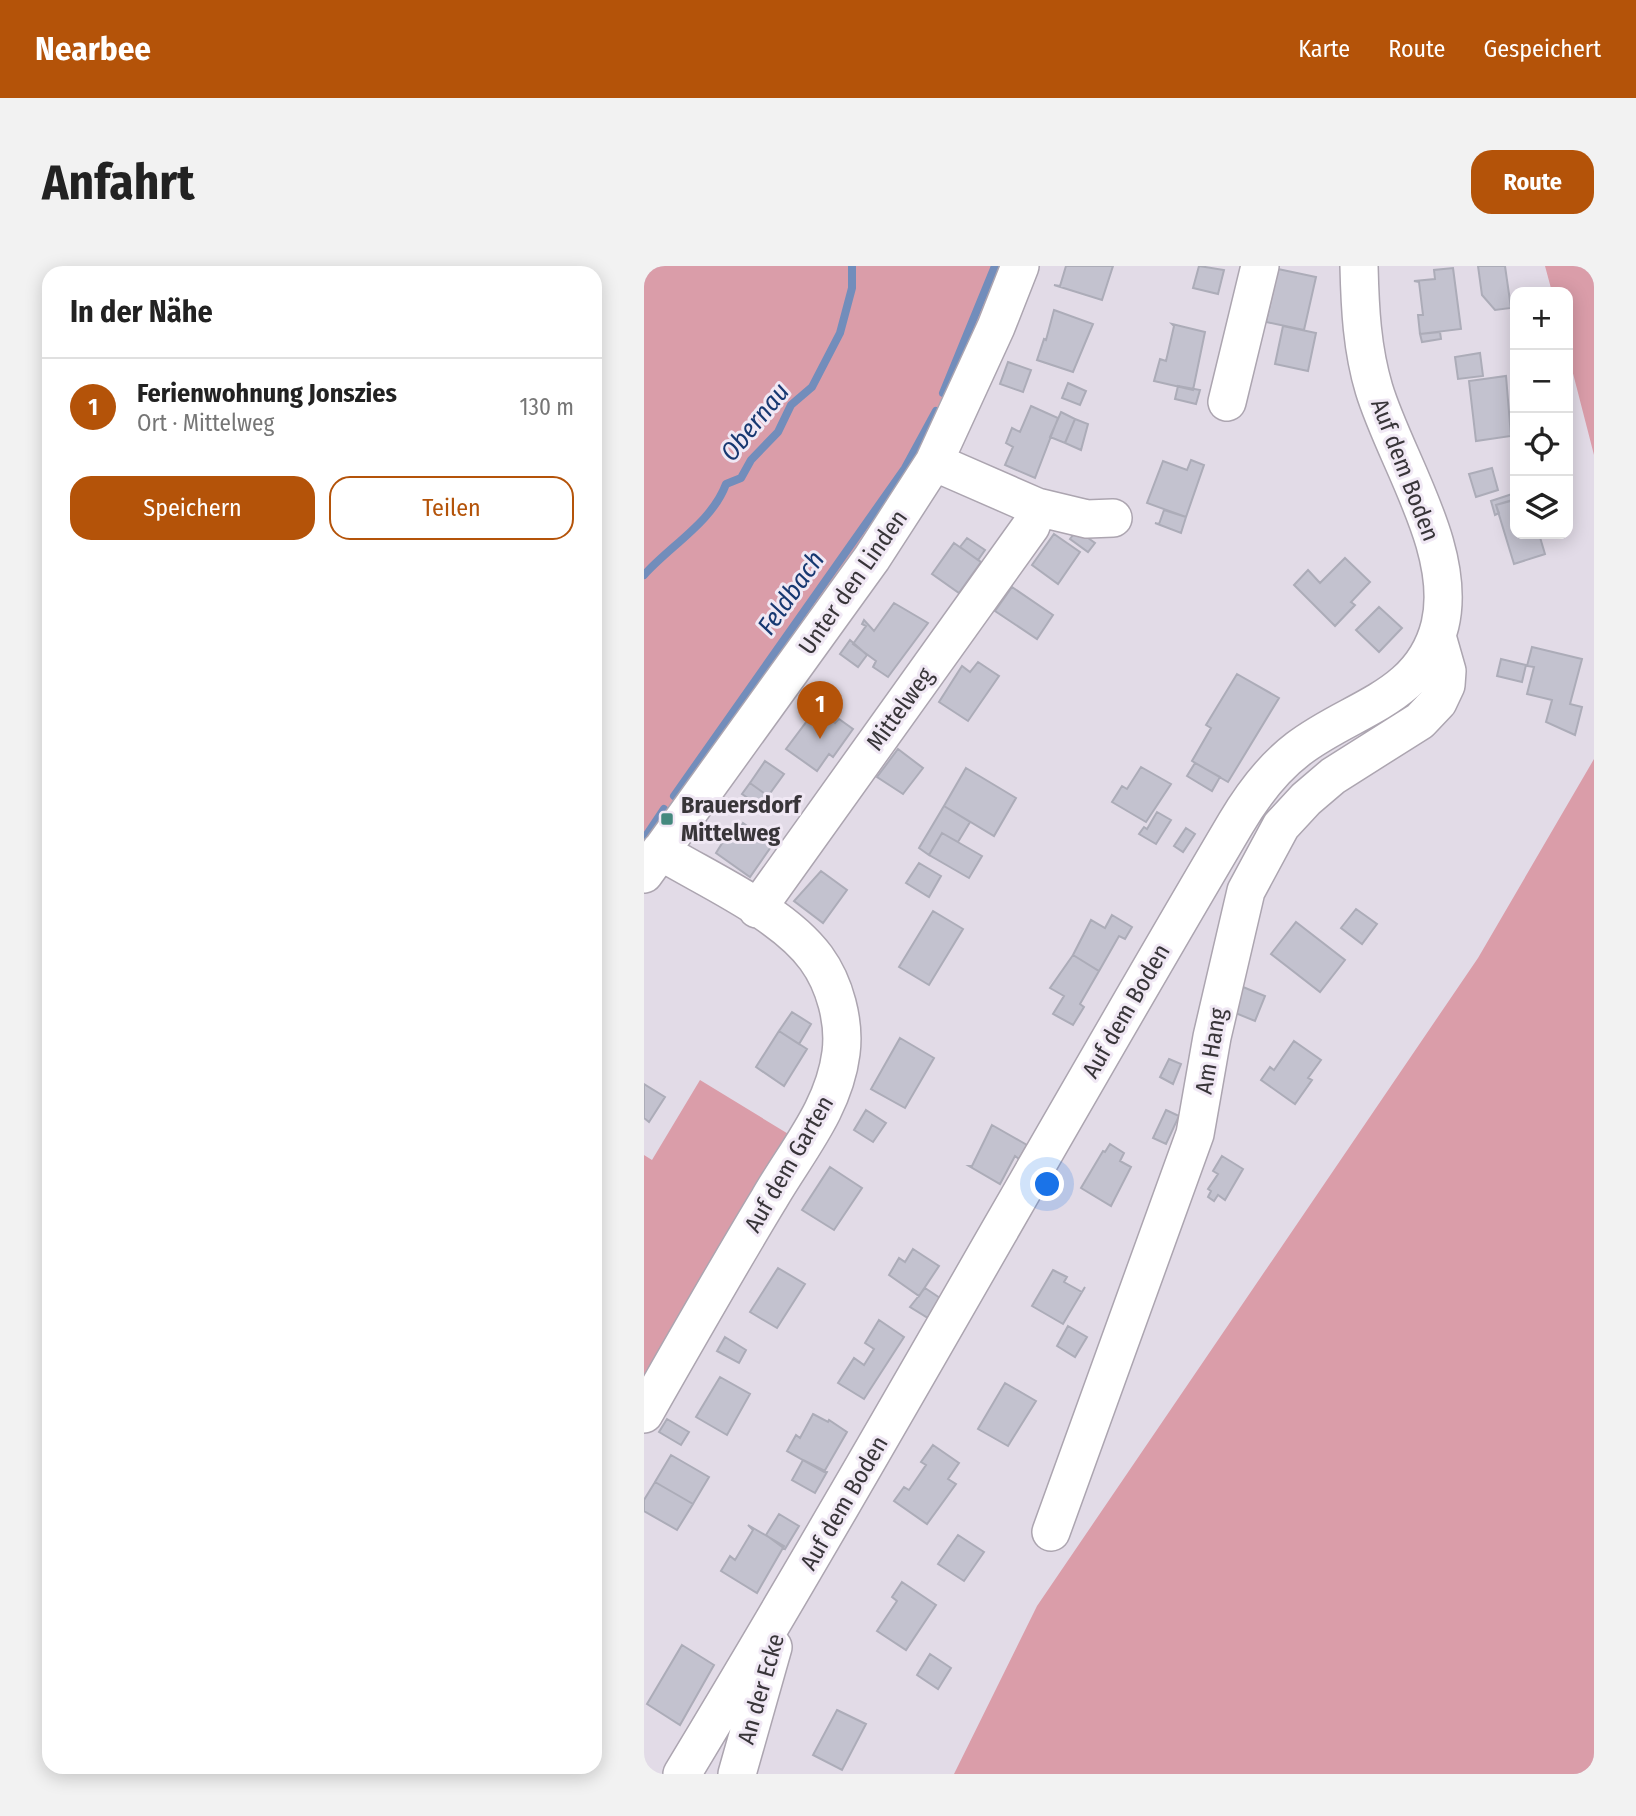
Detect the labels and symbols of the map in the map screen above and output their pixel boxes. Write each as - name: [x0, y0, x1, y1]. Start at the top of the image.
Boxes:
- water label: Obernau: [714, 377, 796, 467]
- street label: Auf dem Boden: [1365, 395, 1445, 545]
- street label: Unter den Linden: [793, 504, 913, 660]
- water label: Feldbach: [751, 545, 831, 641]
- street label: Mittelweg: [861, 662, 940, 756]
- pin: 1: [797, 681, 843, 739]
- place label: Brauersdorf Mittelweg: [681, 791, 803, 847]
- marker: Brauersdorf Mittelweg: [659, 811, 675, 827]
- street label: Auf dem Boden: [1076, 939, 1176, 1083]
- street label: Am Hang: [1190, 1005, 1232, 1096]
- street label: Auf dem Garten: [739, 1091, 839, 1237]
- your location: [1030, 1167, 1064, 1201]
- street label: Auf dem Boden: [794, 1431, 894, 1575]
- street label: An der Ecke: [732, 1631, 790, 1747]

